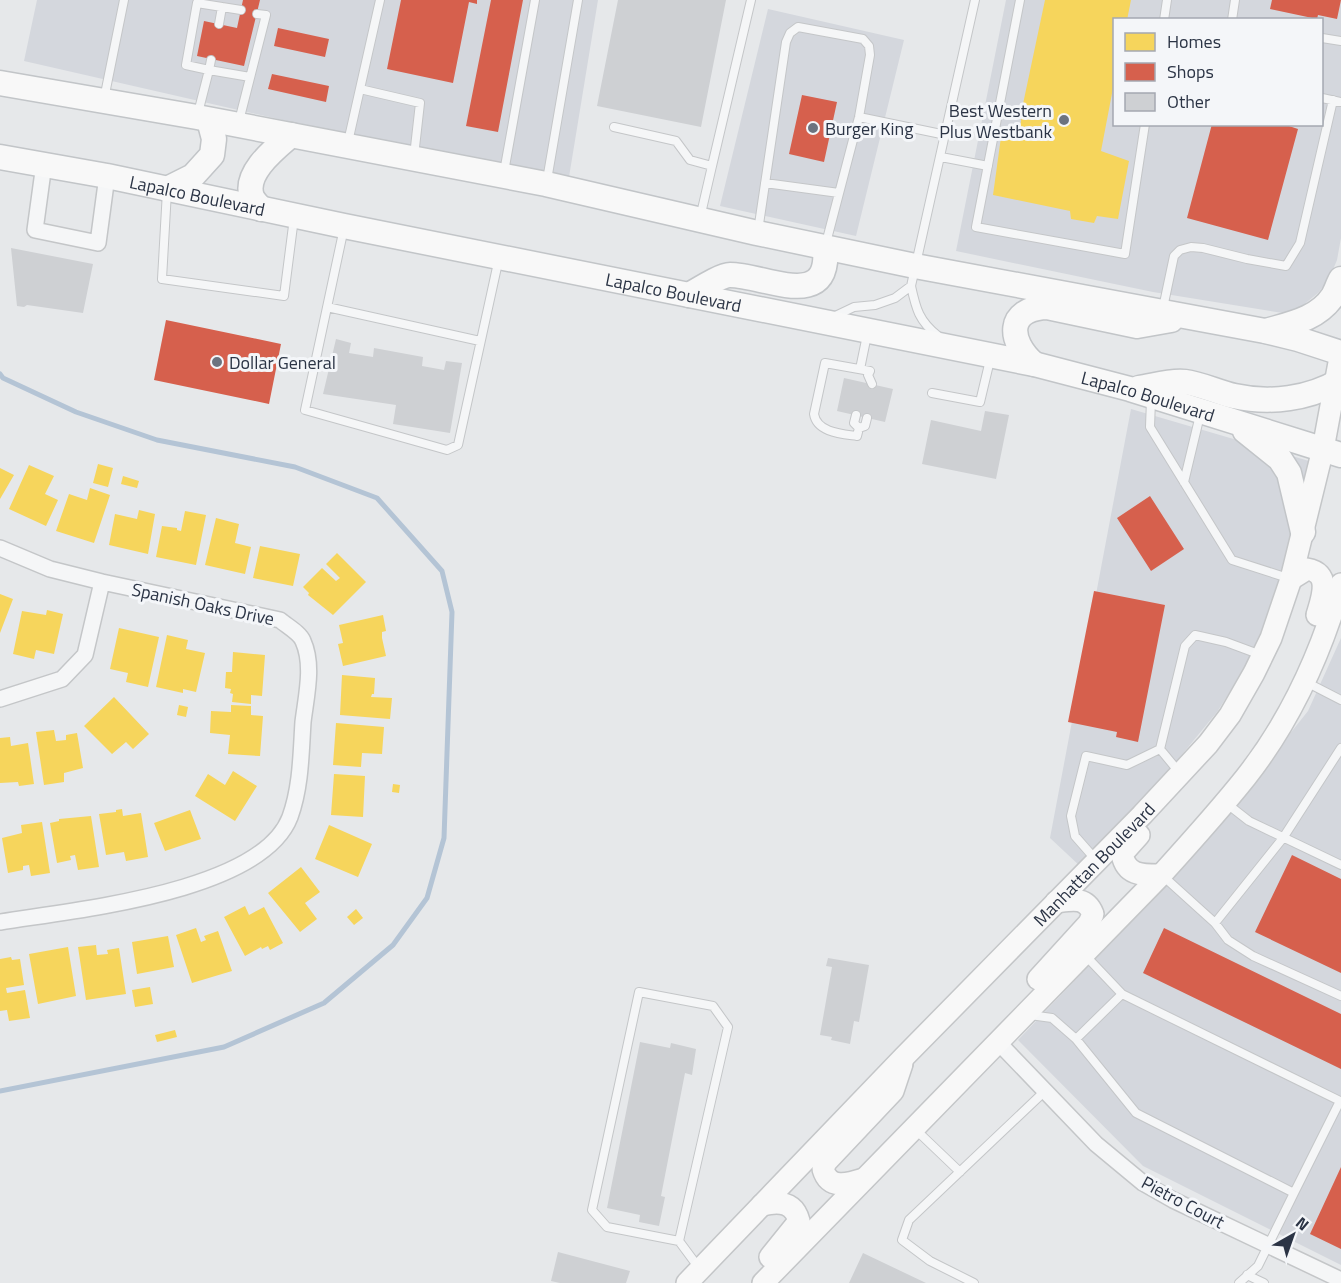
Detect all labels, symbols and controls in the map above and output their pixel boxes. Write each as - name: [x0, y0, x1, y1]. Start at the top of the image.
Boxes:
- legend: [1113, 18, 1323, 126]
- text: Homes: [1167, 28, 1221, 55]
- text: Shops: [1167, 58, 1214, 85]
- text: Other: [1167, 88, 1210, 115]
- place label: Best Western Plus Westbank: [939, 97, 1052, 145]
- marker: Best Western Plus Westbank: [1057, 113, 1071, 127]
- place label: Burger King: [825, 115, 913, 142]
- marker: Burger King: [806, 121, 820, 135]
- street label: Lapalco Boulevard: [127, 168, 268, 223]
- street label: Lapalco Boulevard: [603, 265, 744, 319]
- place label: Dollar General: [229, 349, 336, 376]
- marker: Dollar General: [210, 355, 224, 369]
- street label: Lapalco Boulevard: [1078, 363, 1218, 428]
- street label: Spanish Oaks Drive: [129, 576, 277, 632]
- street label: Manhattan Boulevard: [1027, 796, 1161, 932]
- street label: Pietro Court: [1137, 1169, 1230, 1236]
- north arrow: [1263, 1205, 1323, 1265]
- text: N: [1291, 1211, 1315, 1236]

